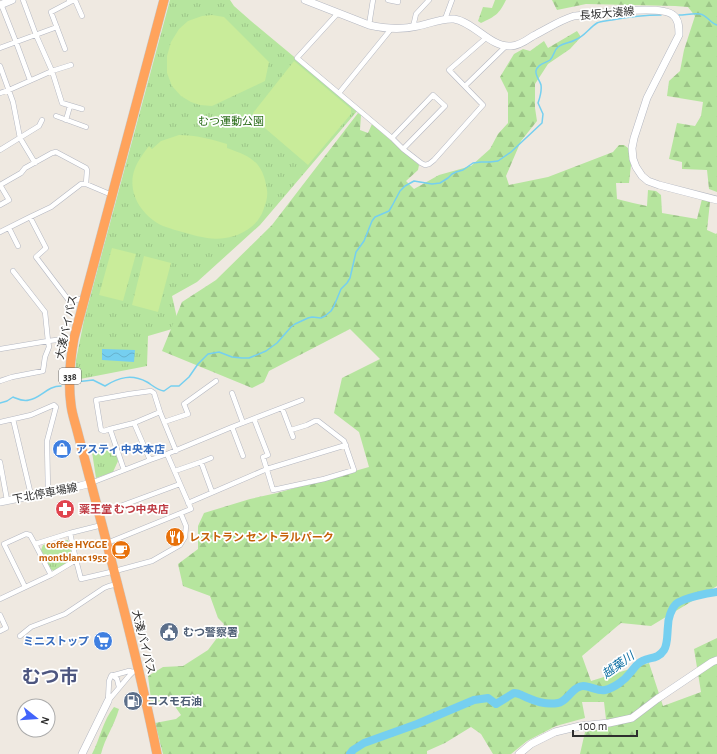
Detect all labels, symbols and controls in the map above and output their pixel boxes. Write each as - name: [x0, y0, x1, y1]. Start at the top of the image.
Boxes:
- street label: 長坂大湊線: [579, 5, 635, 21]
- park label: むつ運動公園: [198, 115, 264, 127]
- street label: 大湊バイパス: [53, 294, 79, 360]
- road number: 338: [59, 368, 81, 384]
- shop icon: アスティ 中央本店: [51, 438, 73, 460]
- place label: アスティ 中央本店: [76, 444, 165, 455]
- street label: 下北停車場線: [11, 481, 79, 505]
- pharmacy icon: 薬王堂 むつ中央店: [54, 498, 76, 520]
- place label: 薬王堂 むつ中央店: [79, 503, 169, 515]
- restaurant icon: レストラン セントラルパーク: [164, 526, 186, 548]
- place label: レストラン セントラルパーク: [189, 532, 334, 543]
- place label: coffee HYGGE montblanc 1955: [39, 539, 107, 563]
- cafe icon: coffee HYGGE montblanc 1955: [110, 539, 132, 561]
- street label: 大湊バイパス: [130, 609, 158, 675]
- public building icon: むつ警察署: [158, 621, 180, 643]
- place label: むつ警察署: [183, 626, 238, 638]
- supermarket icon: ミニストップ: [92, 630, 114, 652]
- place label: ミニストップ: [23, 636, 89, 647]
- water label: 越葉川: [599, 648, 638, 680]
- district label: むつ市: [21, 667, 79, 687]
- fuel station icon: コスモ石油: [122, 690, 144, 712]
- place label: コスモ石油: [147, 696, 202, 707]
- north arrow: [16, 698, 56, 738]
- scale bar: [573, 712, 637, 738]
- text: N: [39, 716, 51, 726]
- text: 100 m: [579, 720, 607, 732]

